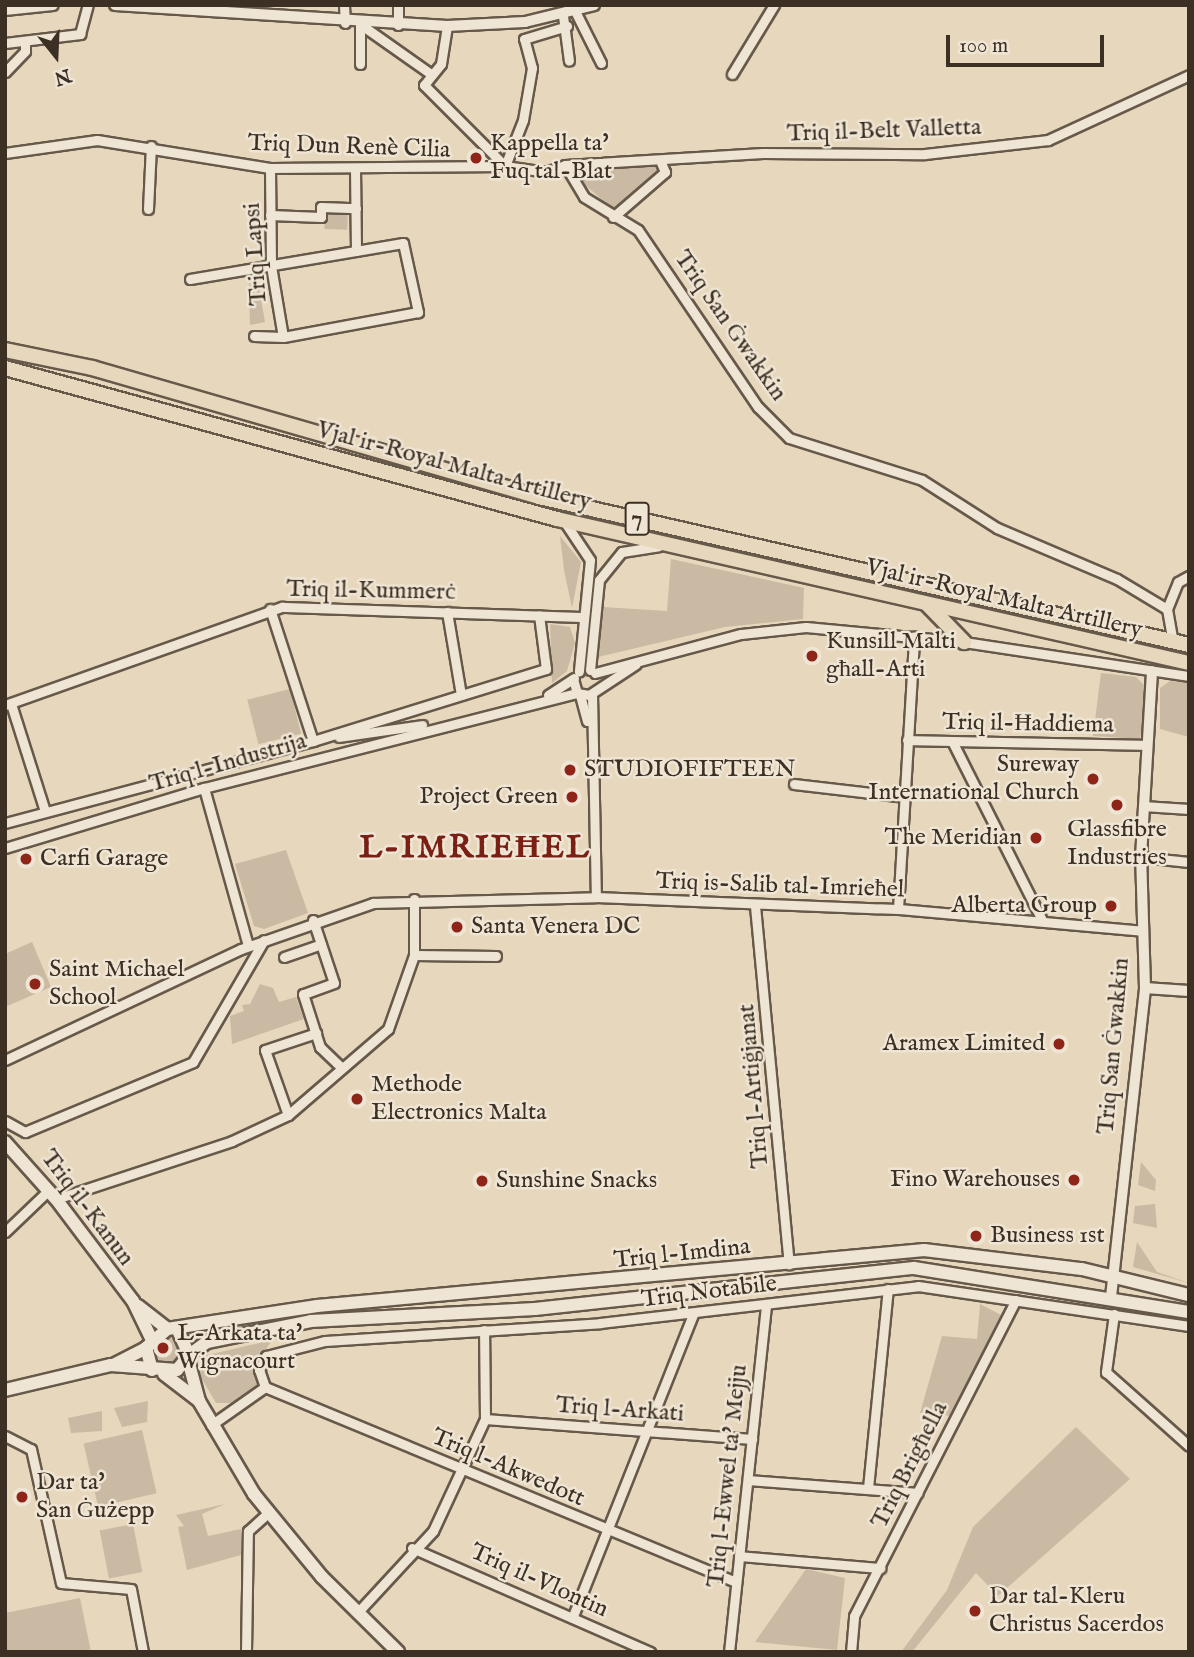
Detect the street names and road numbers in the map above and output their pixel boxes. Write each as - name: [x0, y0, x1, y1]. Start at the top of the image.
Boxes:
- street label: Triq il-Belt Valletta: [786, 113, 982, 149]
- street label: Triq Dun Renè Cilia: [247, 129, 451, 165]
- street label: Triq Lapsi: [238, 201, 274, 307]
- street label: Triq San Ġwakkin: [667, 245, 793, 407]
- street label: Vjal ir-Royal Malta Artillery: [314, 415, 594, 517]
- road number: 7: [623, 499, 651, 538]
- street label: Vjal ir-Royal Malta Artillery: [863, 553, 1145, 645]
- street label: Triq il-Kummerċ: [286, 575, 456, 607]
- street label: Triq il-Ħaddiema: [942, 708, 1114, 740]
- street label: Triq l-Industrija: [146, 727, 310, 799]
- street label: Triq is-Salib tal-Imrieħel: [655, 867, 905, 905]
- street label: Triq San Ġwakkin: [1092, 957, 1136, 1135]
- street label: Triq l-Artiġjanat: [732, 1003, 776, 1169]
- street label: Triq il-Kanun: [34, 1144, 140, 1272]
- street label: Triq l-Imdina: [612, 1233, 752, 1275]
- street label: Triq Notabile: [640, 1269, 778, 1315]
- street label: Triq l-Ewwel ta' Mejju: [702, 1363, 754, 1589]
- street label: Triq l-Arkati: [555, 1391, 685, 1429]
- street label: Triq Brigħella: [866, 1397, 954, 1533]
- street label: Triq l-Akwedott: [427, 1423, 589, 1513]
- street label: Triq il-Vlontin: [466, 1538, 612, 1624]

